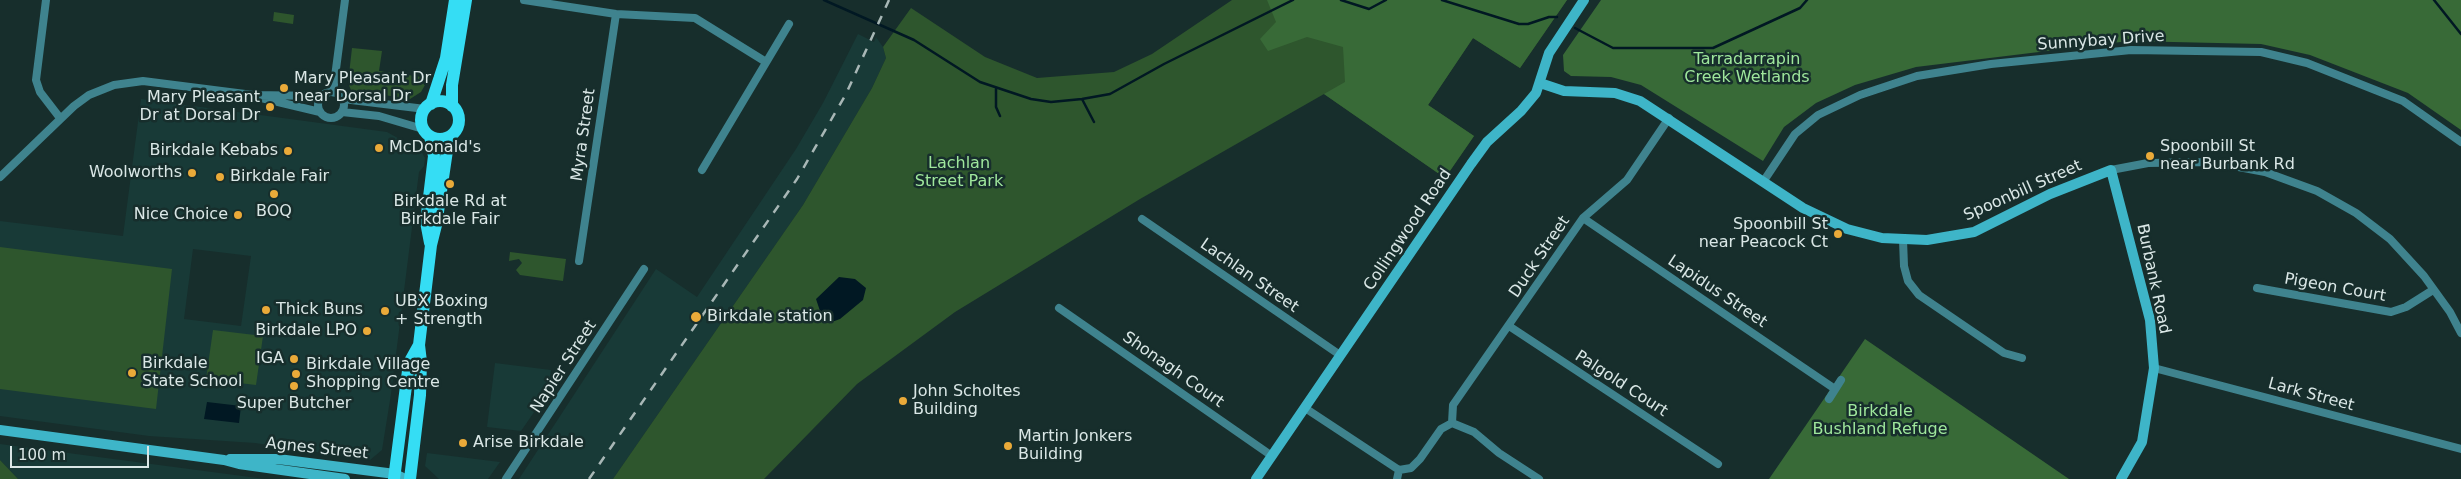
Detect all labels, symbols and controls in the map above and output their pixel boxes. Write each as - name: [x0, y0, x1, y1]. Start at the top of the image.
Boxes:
- street label: Sunnybay Drive: [2037, 27, 2165, 55]
- park label: Tarradarrapin Creek Wetlands: [1684, 50, 1810, 88]
- place label: Mary Pleasant Dr near Dorsal Dr: [294, 69, 431, 107]
- marker: Mary Pleasant Dr near Dorsal Dr: [278, 82, 290, 94]
- street label: Myra Street: [568, 87, 600, 183]
- place label: Mary Pleasant Dr at Dorsal Dr: [140, 88, 260, 126]
- marker: Mary Pleasant Dr at Dorsal Dr: [264, 101, 276, 113]
- place label: Spoonbill St near Burbank Rd: [2160, 137, 2295, 175]
- place label: McDonald's: [389, 138, 481, 158]
- place label: Birkdale Kebabs: [149, 141, 278, 161]
- marker: McDonald's: [373, 142, 385, 154]
- marker: Birkdale Kebabs: [282, 145, 294, 157]
- marker: Spoonbill St near Burbank Rd: [2144, 150, 2156, 162]
- park label: Lachlan Street Park: [915, 154, 1003, 192]
- street label: Spoonbill Street: [1961, 156, 2085, 226]
- place label: Woolworths: [89, 163, 182, 183]
- street label: Collingwood Road: [1360, 166, 1456, 294]
- marker: Woolworths: [186, 167, 198, 179]
- place label: Birkdale Fair: [230, 167, 329, 187]
- marker: Birkdale Fair: [214, 171, 226, 183]
- marker: Birkdale Rd at Birkdale Fair: [444, 178, 456, 190]
- marker: BOQ: [268, 188, 280, 200]
- place label: Birkdale Rd at Birkdale Fair: [393, 192, 507, 230]
- place label: BOQ: [256, 202, 292, 222]
- place label: Nice Choice: [134, 205, 228, 225]
- marker: Nice Choice: [232, 209, 244, 221]
- street label: Duck Street: [1506, 213, 1574, 301]
- place label: Spoonbill St near Peacock Ct: [1699, 215, 1828, 253]
- street label: Burbank Road: [2132, 222, 2174, 336]
- marker: Spoonbill St near Peacock Ct: [1832, 228, 1844, 240]
- street label: Lachlan Street: [1196, 235, 1302, 317]
- street label: Lapidus Street: [1664, 252, 1770, 332]
- street label: Pigeon Court: [2283, 270, 2387, 306]
- place label: UBX Boxing + Strength: [395, 292, 488, 330]
- place label: Thick Buns: [276, 300, 363, 320]
- marker: Thick Buns: [260, 304, 272, 316]
- marker: UBX Boxing + Strength: [379, 305, 391, 317]
- place label: Birkdale station: [707, 307, 833, 327]
- marker: Birkdale station: [689, 310, 703, 324]
- street label: Napier Street: [527, 317, 601, 417]
- place label: Birkdale LPO: [255, 321, 357, 341]
- marker: Birkdale LPO: [361, 325, 373, 337]
- street label: Shonagh Court: [1119, 328, 1227, 412]
- street label: Palgold Court: [1571, 347, 1671, 421]
- place label: IGA: [256, 349, 284, 369]
- marker: IGA: [288, 353, 300, 365]
- place label: Birkdale State School: [142, 354, 243, 392]
- place label: Birkdale Village Shopping Centre: [306, 355, 440, 393]
- marker: Birkdale State School: [126, 367, 138, 379]
- marker: Birkdale Village Shopping Centre: [290, 368, 302, 380]
- street label: Lark Street: [2266, 374, 2356, 416]
- marker: Super Butcher: [288, 380, 300, 392]
- place label: John Scholtes Building: [913, 382, 1021, 420]
- place label: Super Butcher: [237, 394, 351, 414]
- marker: John Scholtes Building: [897, 395, 909, 407]
- park label: Birkdale Bushland Refuge: [1812, 402, 1948, 440]
- place label: Martin Jonkers Building: [1018, 427, 1132, 465]
- place label: Arise Birkdale: [473, 433, 584, 453]
- street label: Agnes Street: [265, 434, 369, 464]
- scale bar: [12, 436, 151, 468]
- marker: Arise Birkdale: [457, 437, 469, 449]
- marker: Martin Jonkers Building: [1002, 440, 1014, 452]
- text: 100 m: [18, 446, 66, 464]

